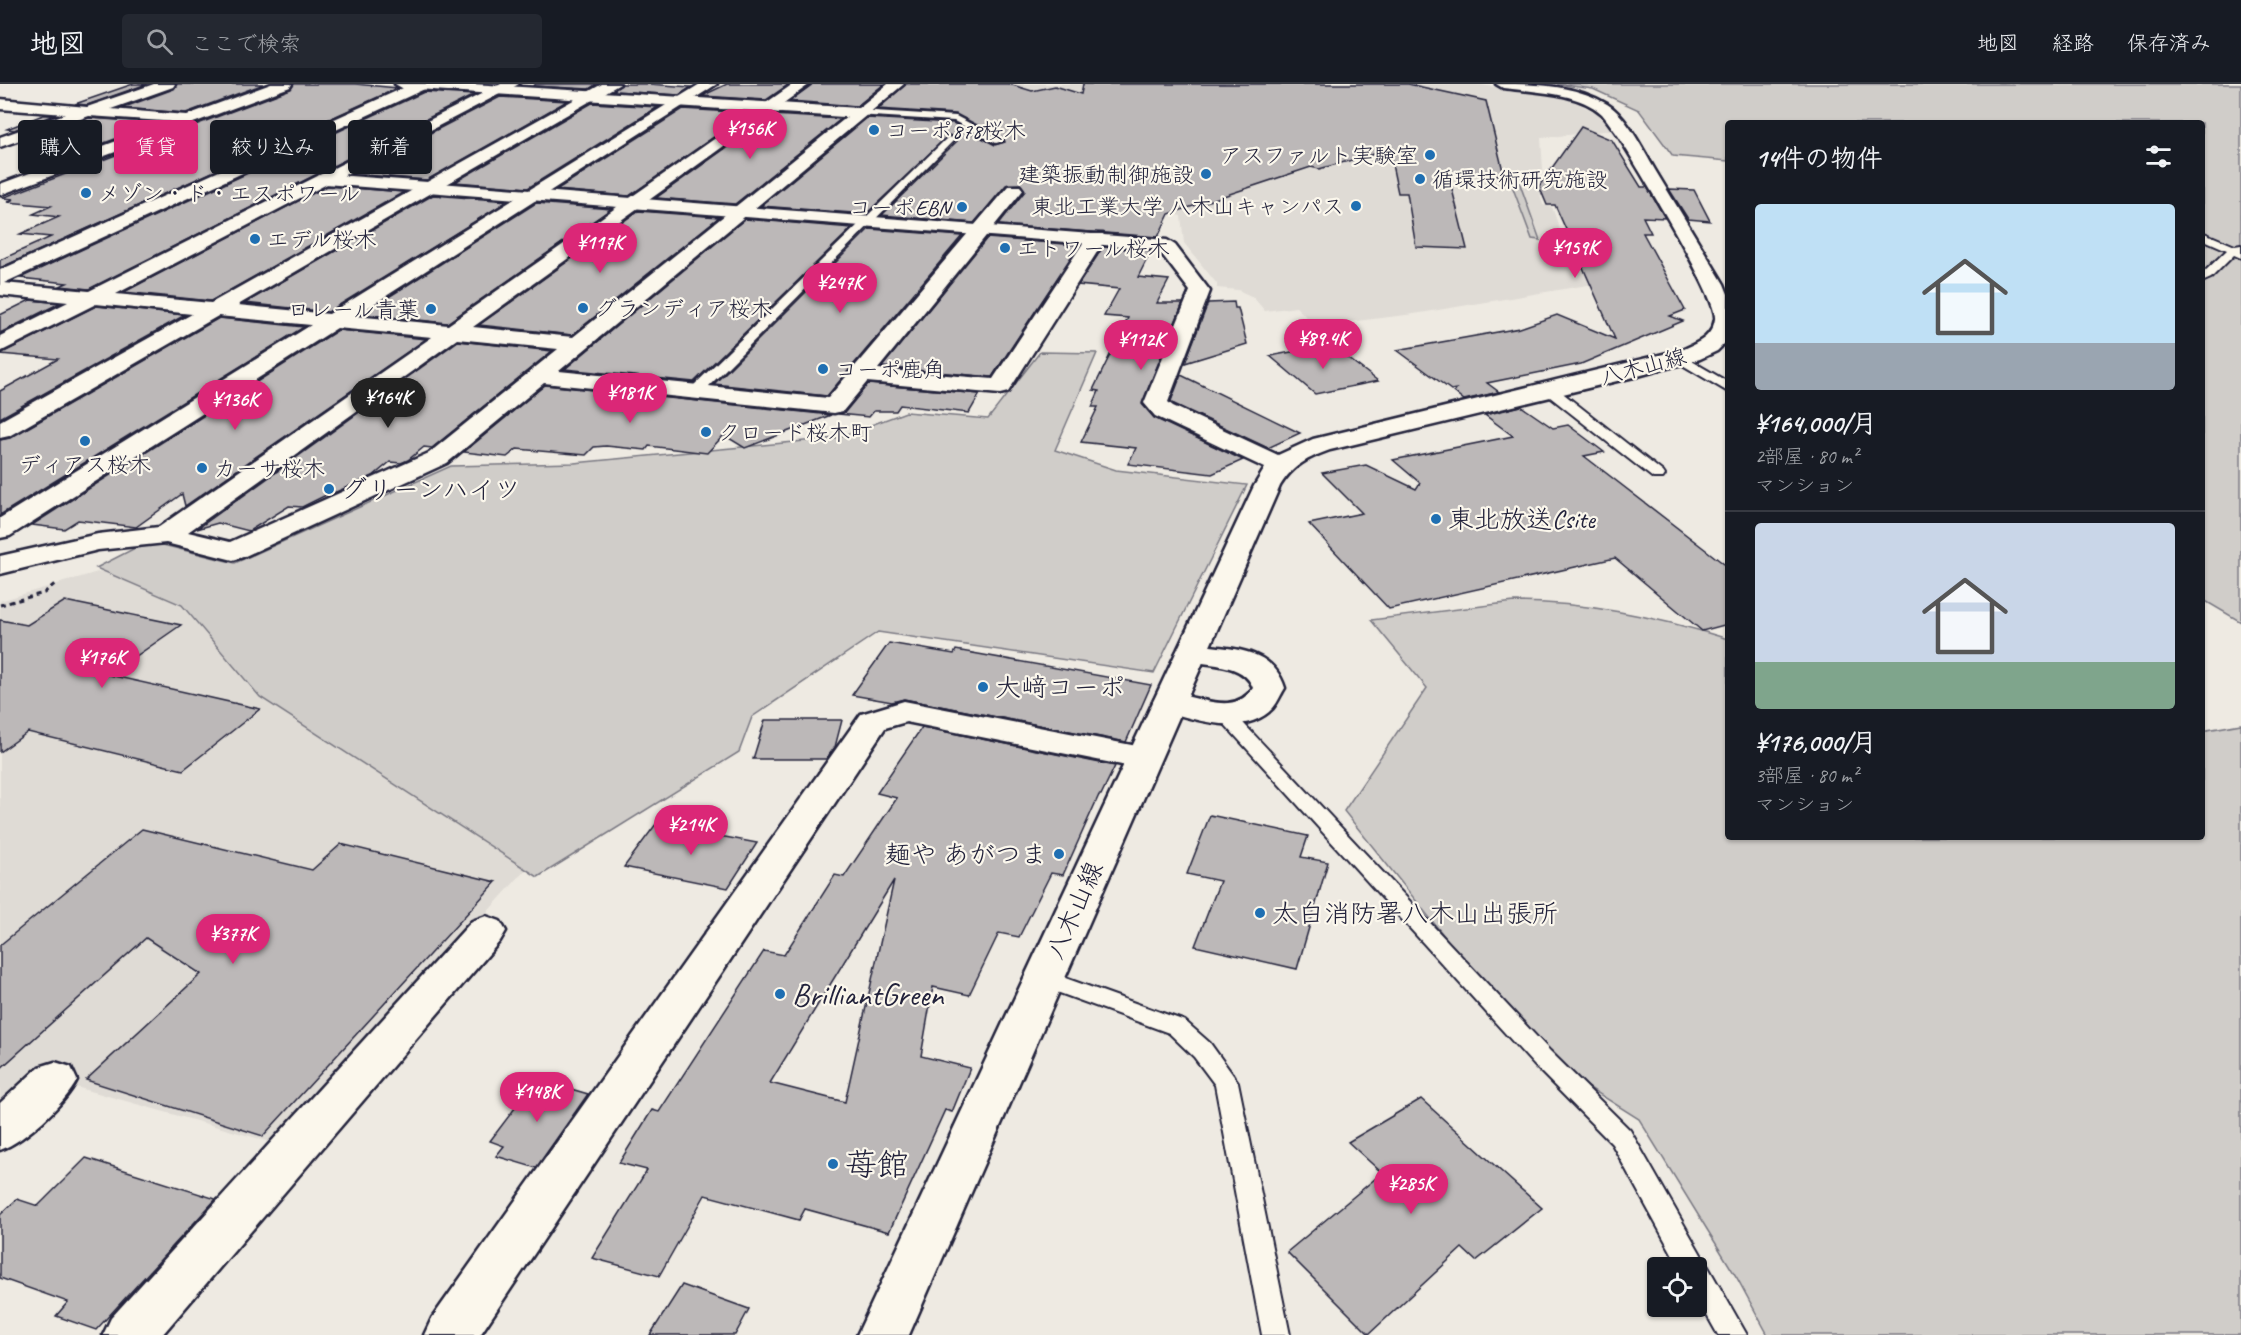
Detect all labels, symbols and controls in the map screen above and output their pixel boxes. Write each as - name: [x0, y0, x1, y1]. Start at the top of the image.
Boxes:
- search box: [122, 14, 542, 68]
- icon: search: [143, 25, 176, 58]
- text: 地図: [30, 26, 86, 61]
- text: ここで検索: [191, 30, 301, 58]
- text: 地図: [1977, 30, 2019, 56]
- text: 経路: [2052, 30, 2094, 56]
- text: 保存済み: [2127, 30, 2211, 56]
- pin: ¥156K: [708, 109, 792, 160]
- text: ¥156K: [727, 116, 773, 141]
- place label: コーポ878桜木: [886, 117, 1026, 145]
- chip: 購入: [18, 120, 102, 174]
- chip: 賃貸: [114, 120, 198, 174]
- chip: 絞り込み: [210, 120, 336, 174]
- chip: 新着: [348, 120, 432, 174]
- marker: コーポ878桜木: [867, 123, 881, 137]
- icon: filters: [2142, 140, 2175, 173]
- place label: アスファルト実験室: [1220, 142, 1418, 170]
- text: 14件の物件: [1755, 142, 1882, 175]
- marker: アスファルト実験室: [1423, 148, 1437, 162]
- place label: 建築振動制御施設: [1018, 161, 1194, 189]
- place label: 循環技術研究施設: [1432, 166, 1608, 194]
- marker: 建築振動制御施設: [1199, 167, 1213, 181]
- marker: 循環技術研究施設: [1413, 172, 1427, 186]
- place label: メゾン・ド・エスポワール: [98, 180, 361, 208]
- marker: メゾン・ド・エスポワール: [79, 186, 93, 200]
- place label: 東北工業大学 八木山キャンパス: [1032, 193, 1344, 221]
- place label: コーポEBN: [849, 194, 954, 222]
- marker: 東北工業大学 八木山キャンパス: [1349, 199, 1363, 213]
- marker: コーポEBN: [955, 200, 969, 214]
- pin: ¥117K: [558, 223, 642, 274]
- place label: エデル桜木: [267, 226, 377, 254]
- pin: ¥159K: [1533, 228, 1617, 279]
- text: ¥117K: [577, 230, 623, 255]
- marker: エデル桜木: [248, 232, 262, 246]
- place label: エトワール桜木: [1017, 235, 1170, 263]
- text: ¥159K: [1552, 235, 1598, 260]
- marker: エトワール桜木: [998, 241, 1012, 255]
- icon: home: [1911, 243, 2019, 351]
- pin: ¥247K: [798, 263, 882, 314]
- text: ¥247K: [817, 270, 863, 295]
- place label: グランディア桜木: [595, 295, 772, 323]
- place label: ロレール青葉: [287, 296, 419, 324]
- marker: グランディア桜木: [576, 301, 590, 315]
- marker: ロレール青葉: [424, 302, 438, 316]
- pin: ¥89.4K: [1274, 319, 1372, 370]
- pin: ¥112K: [1099, 320, 1183, 371]
- text: ¥89.4K: [1298, 326, 1348, 351]
- text: ¥112K: [1118, 327, 1164, 352]
- street label: 八木山線: [1597, 342, 1689, 392]
- place label: コーポ鹿角: [835, 356, 945, 384]
- marker: コーポ鹿角: [816, 362, 830, 376]
- pin: ¥181K: [588, 373, 672, 424]
- pin: ¥164K: [346, 378, 430, 429]
- pin: ¥136K: [193, 380, 277, 431]
- text: ¥181K: [607, 380, 653, 405]
- text: ¥164K: [365, 385, 411, 410]
- text: ¥136K: [212, 387, 258, 412]
- text: ¥164,000/月: [1755, 407, 1877, 440]
- place label: クロード桜木町: [718, 419, 872, 447]
- marker: クロード桜木町: [699, 425, 713, 439]
- marker: ディアス桜木: [78, 434, 92, 448]
- text: 2部屋 · 80 m²: [1755, 444, 1858, 469]
- place label: ディアス桜木: [19, 451, 151, 479]
- place label: カーサ桜木: [214, 455, 325, 483]
- marker: カーサ桜木: [195, 461, 209, 475]
- place label: グリーンハイツ: [341, 473, 520, 506]
- text: マンション: [1755, 473, 1854, 498]
- marker: グリーンハイツ: [322, 482, 336, 496]
- place label: 東北放送Csite: [1448, 503, 1596, 536]
- marker: 東北放送Csite: [1429, 512, 1443, 526]
- icon: home: [1911, 562, 2019, 670]
- pin: ¥176K: [60, 638, 144, 689]
- text: ¥176K: [79, 645, 125, 670]
- place label: 大﨑コーポ: [995, 671, 1125, 704]
- marker: 大﨑コーポ: [976, 680, 990, 694]
- text: ¥176,000/月: [1755, 726, 1877, 759]
- text: 3部屋 · 80 m²: [1755, 763, 1858, 788]
- text: マンション: [1755, 792, 1854, 817]
- pin: ¥214K: [649, 805, 733, 856]
- text: ¥214K: [668, 812, 714, 837]
- place label: 麺や あがつま: [885, 838, 1047, 871]
- marker: 麺や あがつま: [1052, 847, 1066, 861]
- street label: 八木山線: [1038, 856, 1111, 964]
- place label: 太白消防署八木山出張所: [1272, 897, 1558, 930]
- marker: 太白消防署八木山出張所: [1253, 906, 1267, 920]
- pin: ¥377K: [191, 914, 275, 965]
- text: ¥377K: [210, 921, 256, 946]
- place label: BrilliantGreen: [792, 974, 945, 1015]
- marker: BrilliantGreen: [773, 987, 787, 1001]
- pin: ¥148K: [495, 1072, 579, 1123]
- text: ¥148K: [514, 1079, 560, 1104]
- place label: 苺館: [845, 1144, 909, 1185]
- marker: 苺館: [826, 1157, 840, 1171]
- pin: ¥285K: [1369, 1164, 1453, 1215]
- text: ¥285K: [1388, 1171, 1434, 1196]
- map controls: [1647, 1257, 1707, 1317]
- button: locate: [1647, 1257, 1707, 1317]

